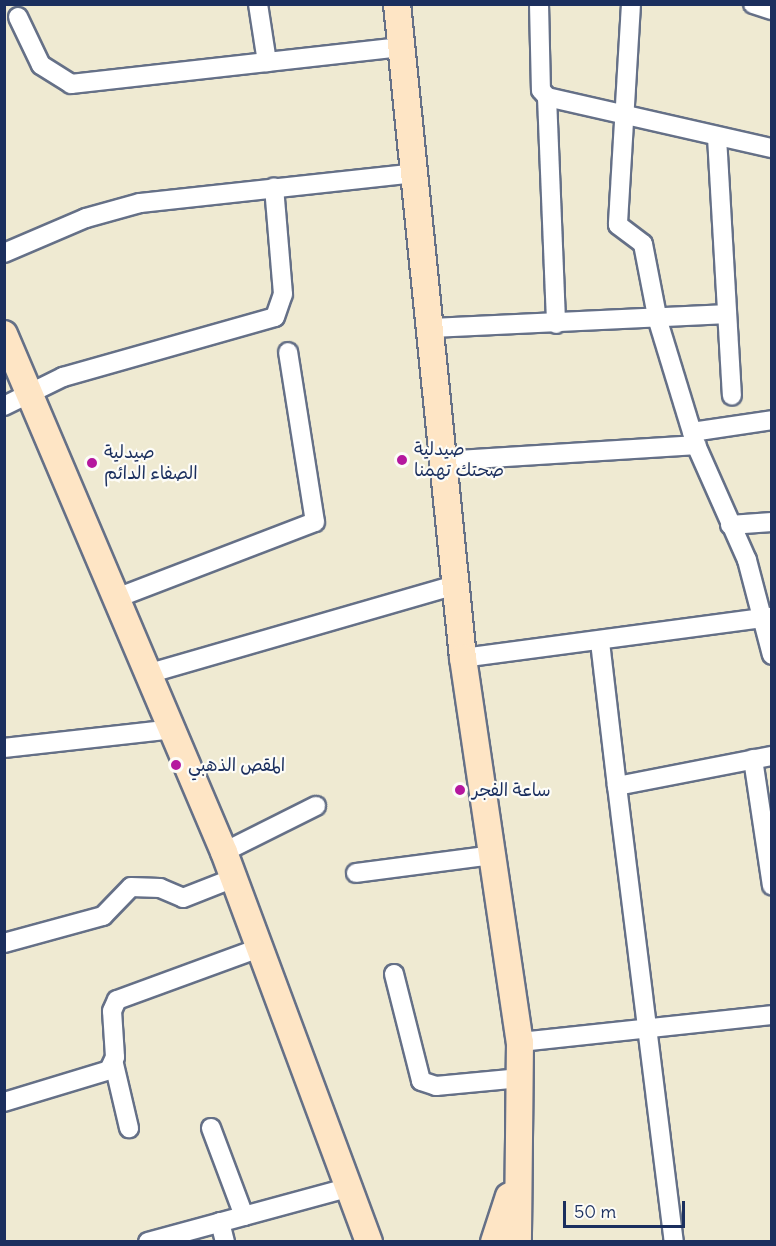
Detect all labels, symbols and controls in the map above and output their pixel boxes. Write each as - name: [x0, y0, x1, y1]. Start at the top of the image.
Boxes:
- place label: صيدلية صحتك تهمنا: [414, 439, 504, 482]
- place label: صيدلية الصفاء الدائم: [104, 442, 198, 484]
- marker: صيدلية صحتك تهمنا: [395, 453, 409, 467]
- marker: صيدلية الصفاء الدائم: [85, 456, 99, 470]
- place label: المقص الذهبي: [188, 754, 285, 776]
- marker: المقص الذهبي: [169, 758, 183, 772]
- place label: ساعة الفجر: [472, 779, 551, 801]
- marker: ساعة الفجر: [453, 783, 467, 797]
- scale bar: [566, 1189, 688, 1227]
- text: 50 m: [574, 1200, 616, 1223]

